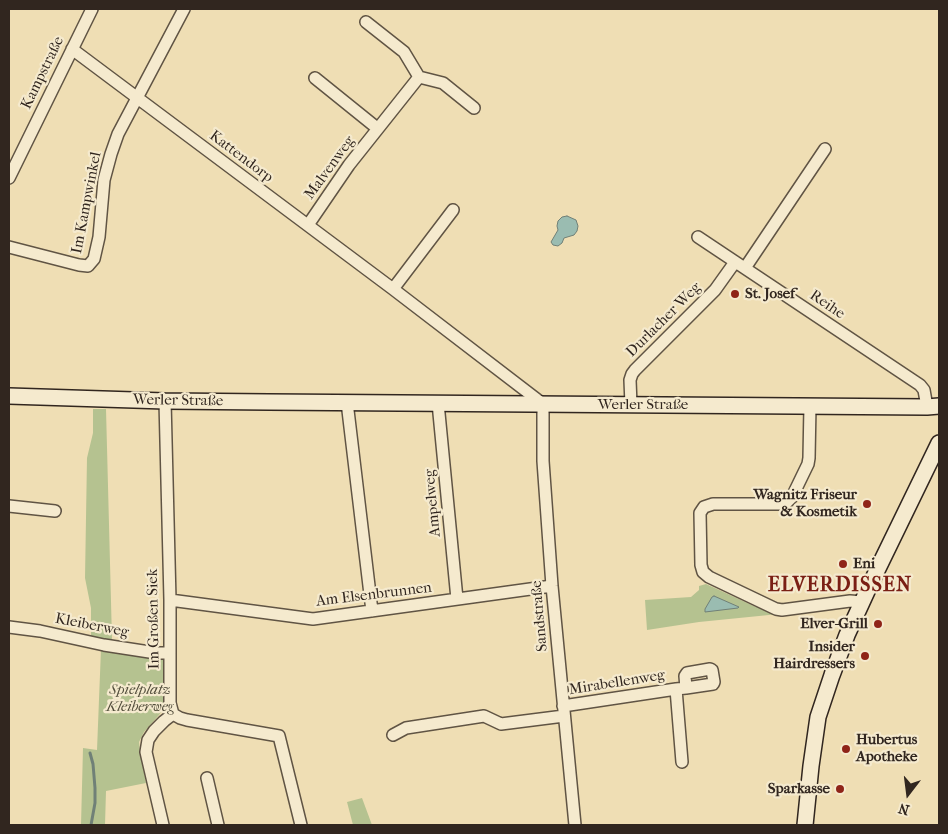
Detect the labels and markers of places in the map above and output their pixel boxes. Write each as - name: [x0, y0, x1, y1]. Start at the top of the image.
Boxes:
- place label: St. Josef: [745, 285, 795, 303]
- marker: St. Josef: [729, 288, 741, 300]
- place label: Wagnitz Friseur & Kosmetik: [753, 486, 857, 521]
- marker: Wagnitz Friseur & Kosmetik: [861, 498, 873, 510]
- place label: Eni: [853, 555, 875, 573]
- marker: Eni: [837, 558, 849, 570]
- place label: Elver-Grill: [800, 615, 868, 633]
- marker: Elver-Grill: [872, 618, 884, 630]
- place label: Insider Hairdressers: [773, 638, 855, 673]
- marker: Insider Hairdressers: [859, 650, 871, 662]
- place label: Hubertus Apotheke: [856, 731, 917, 766]
- marker: Hubertus Apotheke: [840, 743, 852, 755]
- place label: Sparkasse: [768, 780, 830, 798]
- marker: Sparkasse: [834, 783, 846, 795]

